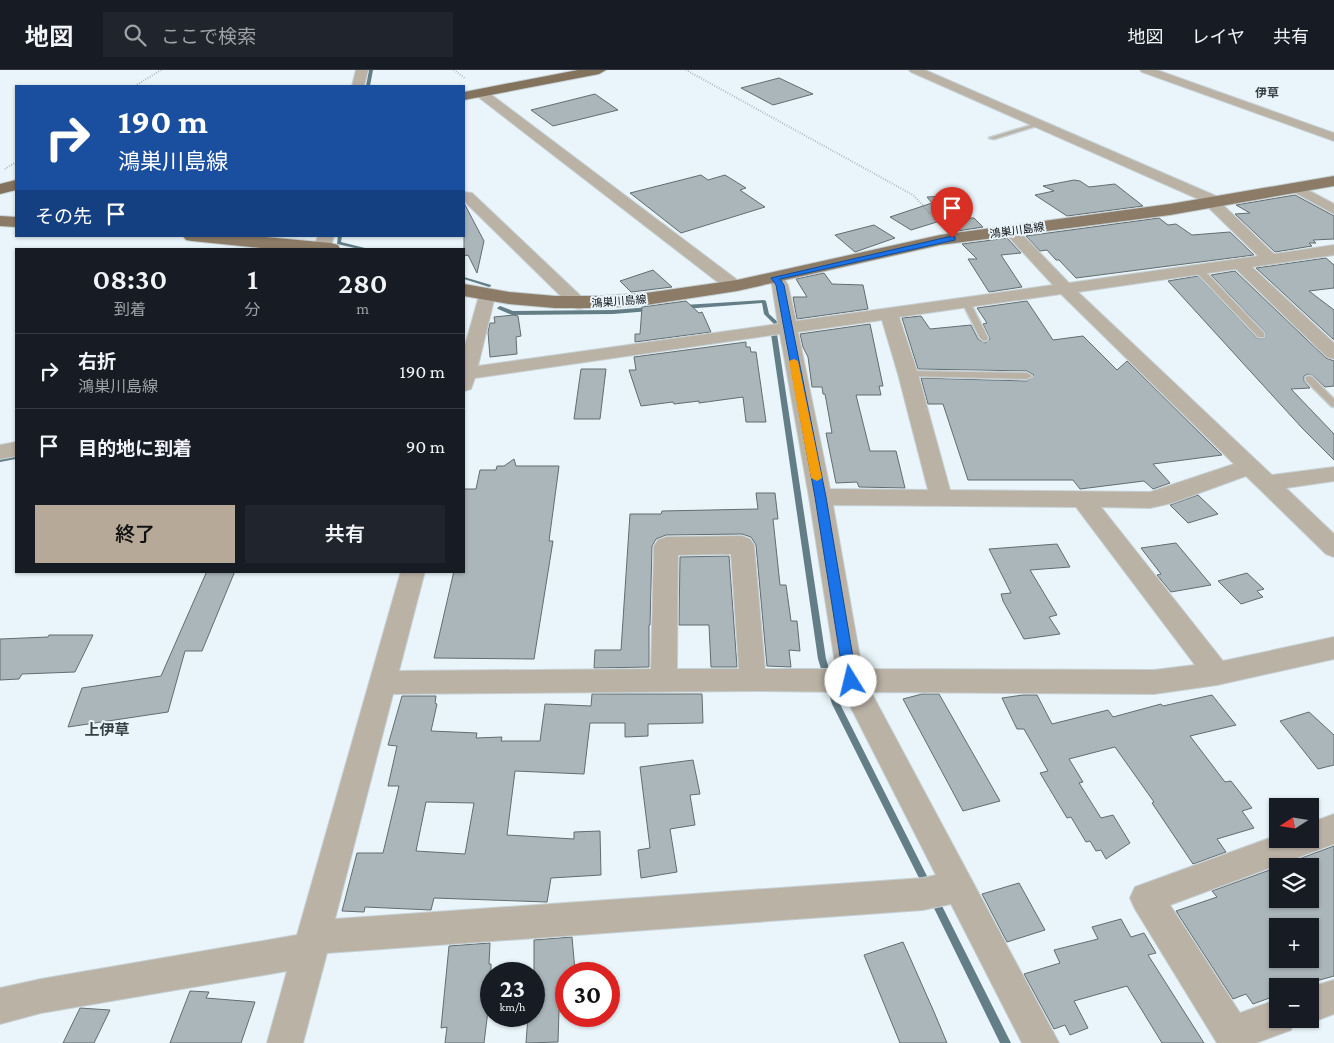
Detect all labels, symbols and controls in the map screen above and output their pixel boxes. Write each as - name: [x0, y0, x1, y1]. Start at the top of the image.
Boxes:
- search box: [103, 12, 453, 57]
- icon: search: [121, 21, 149, 49]
- text: 地図: [25, 23, 73, 50]
- text: ここで検索: [161, 26, 256, 47]
- text: 地図: [1128, 27, 1164, 47]
- text: レイヤ: [1192, 27, 1245, 47]
- text: 共有: [1273, 27, 1309, 47]
- district label: 伊草: [1255, 86, 1279, 100]
- text: 190 m: [118, 102, 208, 141]
- icon: right: [35, 105, 100, 170]
- text: 鴻巣川島線: [118, 149, 228, 174]
- pin: [931, 187, 973, 238]
- icon: arrive: [938, 194, 966, 222]
- icon: arrive: [102, 200, 130, 228]
- text: その先: [35, 206, 92, 227]
- street label: 鴻巣川島線: [989, 220, 1045, 240]
- text: 08:30: [92, 262, 167, 295]
- text: 1: [247, 262, 258, 295]
- text: 280: [338, 266, 388, 299]
- street label: 鴻巣川島線: [591, 293, 647, 309]
- text: m: [356, 300, 369, 317]
- text: 到着: [114, 301, 146, 318]
- text: 分: [245, 301, 261, 318]
- text: 右折: [78, 351, 116, 372]
- icon: right: [35, 357, 63, 385]
- text: 190 m: [399, 361, 445, 382]
- text: 鴻巣川島線: [78, 378, 158, 395]
- icon: arrive: [35, 432, 63, 460]
- text: 90 m: [406, 436, 445, 457]
- text: 目的地に到着: [78, 438, 192, 459]
- button: 終了: [35, 505, 235, 563]
- button: 共有: [245, 505, 445, 563]
- position arrow: [824, 654, 876, 706]
- district label: 上伊草: [84, 722, 130, 738]
- north arrow: [1269, 798, 1319, 848]
- map controls: [1269, 798, 1319, 1028]
- button: layers: [1269, 858, 1319, 908]
- button: +: [1269, 918, 1319, 968]
- speed limit sign: 30: [555, 962, 620, 1027]
- text: 23: [500, 975, 525, 1002]
- button: −: [1269, 978, 1319, 1028]
- text: km/h: [500, 1000, 525, 1014]

